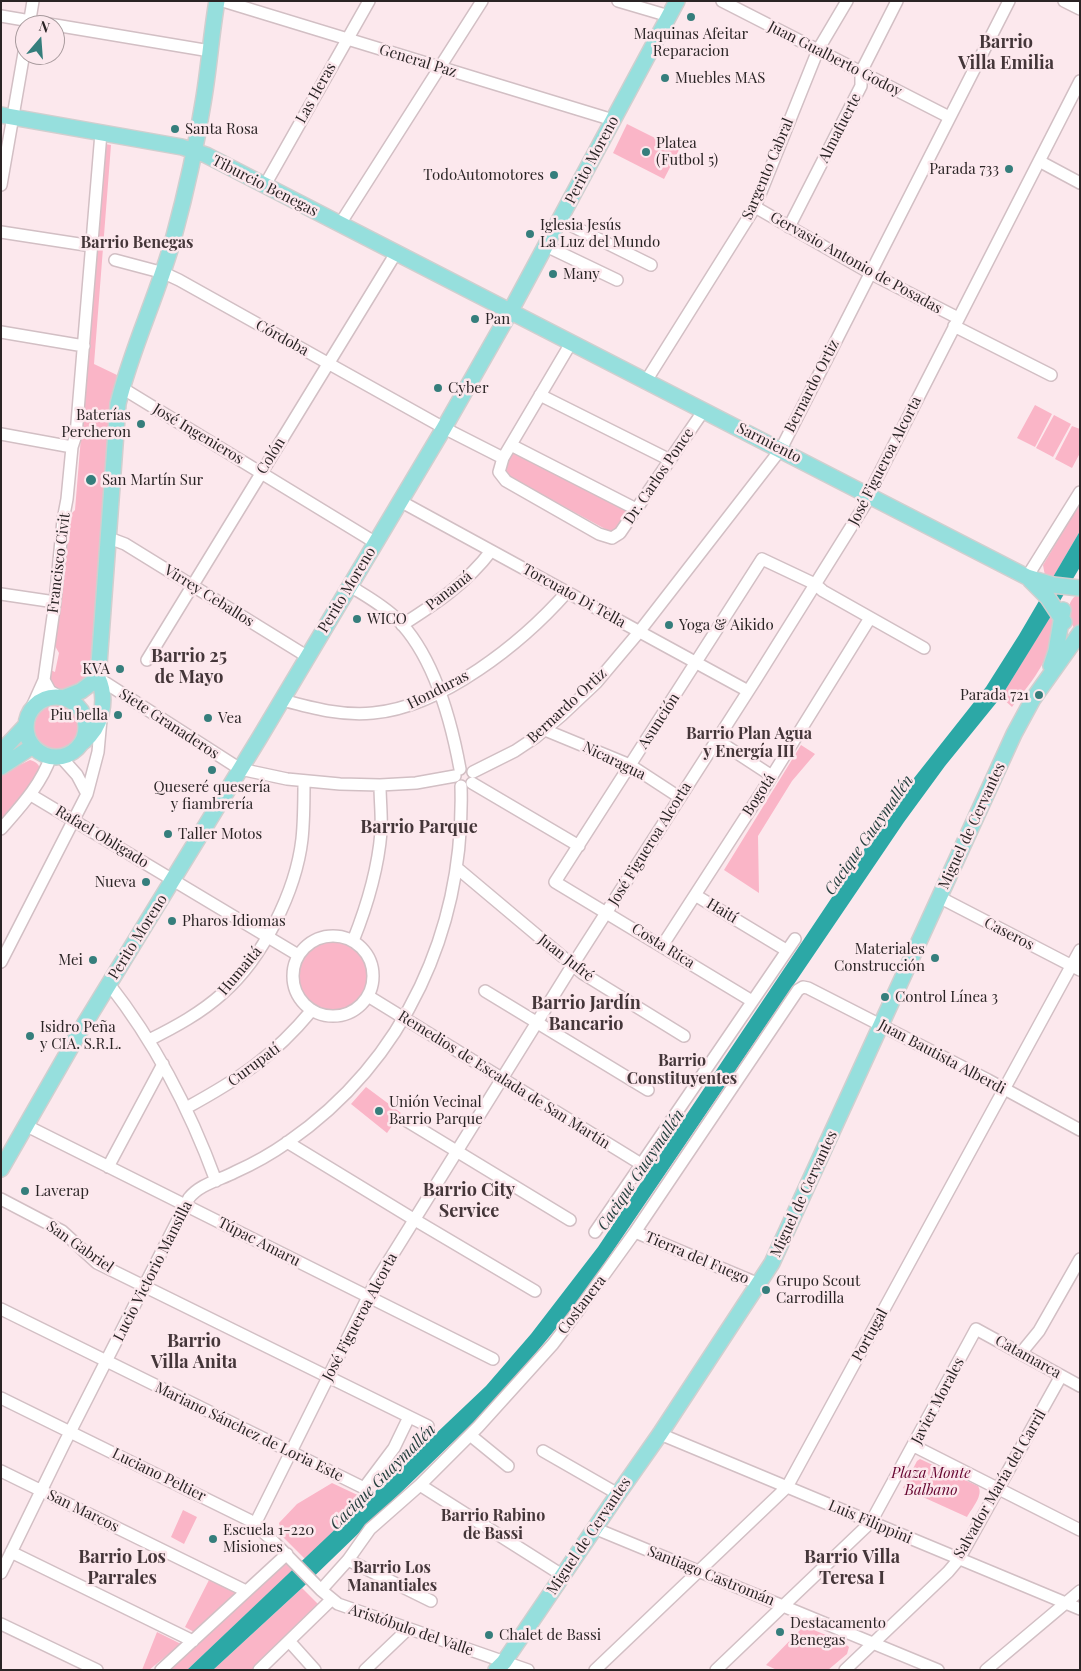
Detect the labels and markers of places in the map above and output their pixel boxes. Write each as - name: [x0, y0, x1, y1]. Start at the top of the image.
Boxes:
- marker: Maquinas Afeitar Reparacion: [685, 11, 697, 23]
- place label: Maquinas Afeitar Reparacion: [634, 25, 748, 60]
- place label: Muebles MAS: [675, 69, 765, 87]
- marker: Muebles MAS: [659, 72, 671, 84]
- place label: Santa Rosa: [185, 120, 258, 138]
- marker: Santa Rosa: [169, 123, 181, 135]
- place label: Platea (Futbol 5): [656, 134, 718, 169]
- marker: Platea (Futbol 5): [640, 146, 652, 158]
- place label: Parada 733: [929, 160, 999, 178]
- marker: Parada 733: [1003, 163, 1015, 175]
- place label: TodoAutomotores: [423, 166, 544, 184]
- marker: TodoAutomotores: [548, 169, 560, 181]
- place label: Iglesia Jesús La Luz del Mundo: [540, 216, 660, 251]
- marker: Iglesia Jesús La Luz del Mundo: [524, 228, 536, 240]
- place label: Many: [563, 265, 600, 283]
- marker: Many: [547, 268, 559, 280]
- place label: Pan: [485, 310, 510, 328]
- marker: Pan: [469, 313, 481, 325]
- place label: Cyber: [448, 379, 489, 397]
- marker: Cyber: [432, 382, 444, 394]
- place label: Baterías Percheron: [61, 406, 131, 441]
- marker: Baterías Percheron: [135, 418, 147, 430]
- place label: San Martín Sur: [102, 471, 203, 489]
- marker: San Martín Sur: [84, 473, 98, 487]
- place label: WICO: [367, 610, 407, 628]
- marker: WICO: [351, 613, 363, 625]
- place label: Yoga & Aikido: [679, 616, 774, 634]
- marker: Yoga & Aikido: [663, 619, 675, 631]
- place label: KVA: [82, 660, 110, 678]
- marker: KVA: [114, 663, 126, 675]
- place label: Parada 721: [960, 686, 1029, 704]
- marker: Parada 721: [1033, 689, 1045, 701]
- place label: Piu bella: [50, 706, 108, 724]
- marker: Piu bella: [112, 709, 124, 721]
- place label: Vea: [218, 709, 242, 727]
- marker: Vea: [202, 712, 214, 724]
- marker: Queseré quesería y fiambrería: [206, 764, 218, 776]
- place label: Queseré quesería y fiambrería: [154, 778, 270, 813]
- place label: Taller Motos: [178, 825, 262, 843]
- marker: Taller Motos: [162, 828, 174, 840]
- place label: Nueva: [95, 873, 136, 891]
- marker: Nueva: [140, 876, 152, 888]
- place label: Pharos Idiomas: [182, 912, 286, 930]
- marker: Pharos Idiomas: [166, 915, 178, 927]
- place label: Materiales Construcción: [834, 940, 925, 975]
- place label: Mei: [58, 951, 83, 969]
- marker: Materiales Construcción: [929, 952, 941, 964]
- marker: Mei: [87, 954, 99, 966]
- place label: Control Línea 3: [895, 988, 998, 1006]
- marker: Control Línea 3: [879, 991, 891, 1003]
- place label: Isidro Peña y CIA. S.R.L.: [40, 1018, 122, 1053]
- marker: Isidro Peña y CIA. S.R.L.: [24, 1030, 36, 1042]
- place label: Unión Vecinal Barrio Parque: [389, 1093, 483, 1128]
- marker: Unión Vecinal Barrio Parque: [373, 1105, 385, 1117]
- place label: Laverap: [35, 1182, 89, 1200]
- marker: Laverap: [19, 1185, 31, 1197]
- place label: Grupo Scout Carrodilla: [776, 1272, 860, 1307]
- marker: Grupo Scout Carrodilla: [760, 1284, 772, 1296]
- place label: Escuela 1-220 Misiones: [223, 1521, 314, 1556]
- marker: Escuela 1-220 Misiones: [207, 1533, 219, 1545]
- place label: Destacamento Benegas: [790, 1614, 886, 1649]
- place label: Chalet de Bassi: [499, 1626, 601, 1644]
- marker: Destacamento Benegas: [774, 1626, 786, 1638]
- marker: Chalet de Bassi: [483, 1629, 495, 1641]

